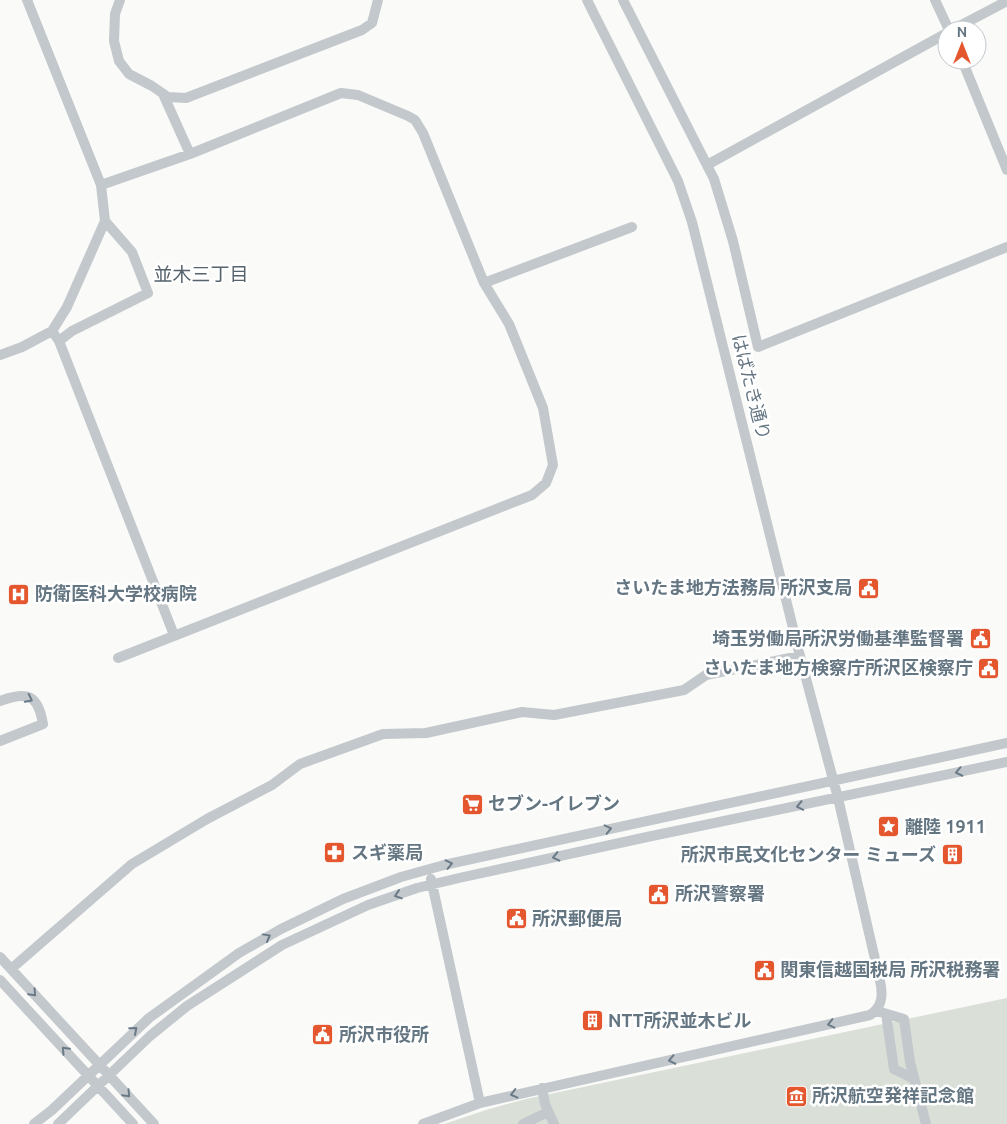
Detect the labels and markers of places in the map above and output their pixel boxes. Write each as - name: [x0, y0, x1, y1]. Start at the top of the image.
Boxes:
- public building icon: さいたま地方法務局 所沢支局: [856, 576, 880, 600]
- place label: さいたま地方法務局 所沢支局: [614, 577, 852, 597]
- hospital icon: 防衛医科大学校病院: [7, 582, 31, 606]
- place label: 防衛医科大学校病院: [35, 583, 197, 603]
- public building icon: 埼玉労働局所沢労働基準監督署: [968, 627, 992, 651]
- place label: 埼玉労働局所沢労働基準監督署: [712, 628, 964, 648]
- public building icon: さいたま地方検察庁所沢区検察庁: [977, 656, 1001, 680]
- place label: さいたま地方検察庁所沢区検察庁: [704, 657, 973, 677]
- supermarket icon: セブン-イレブン: [460, 792, 484, 816]
- place label: セブン-イレブン: [488, 793, 620, 813]
- place icon: 離陸 1911: [877, 815, 901, 839]
- place label: 離陸 1911: [905, 816, 986, 836]
- pharmacy icon: スギ薬局: [323, 841, 347, 865]
- place label: スギ薬局: [351, 842, 423, 862]
- building icon: 所沢市民文化センター ミューズ: [940, 843, 964, 867]
- place label: 所沢市民文化センター ミューズ: [681, 844, 936, 864]
- public building icon: 所沢警察署: [647, 882, 671, 906]
- place label: 所沢警察署: [675, 883, 765, 903]
- public building icon: 所沢郵便局: [504, 907, 528, 931]
- place label: 所沢郵便局: [532, 908, 622, 928]
- public building icon: 関東信越国税局 所沢税務署: [752, 958, 776, 982]
- place label: 関東信越国税局 所沢税務署: [780, 959, 1000, 979]
- building icon: NTT所沢並木ビル: [580, 1009, 604, 1033]
- place label: NTT所沢並木ビル: [608, 1010, 752, 1030]
- public building icon: 所沢市役所: [311, 1023, 335, 1047]
- place label: 所沢市役所: [339, 1024, 429, 1044]
- museum icon: 所沢航空発祥記念館: [784, 1084, 808, 1108]
- place label: 所沢航空発祥記念館: [812, 1085, 974, 1105]

